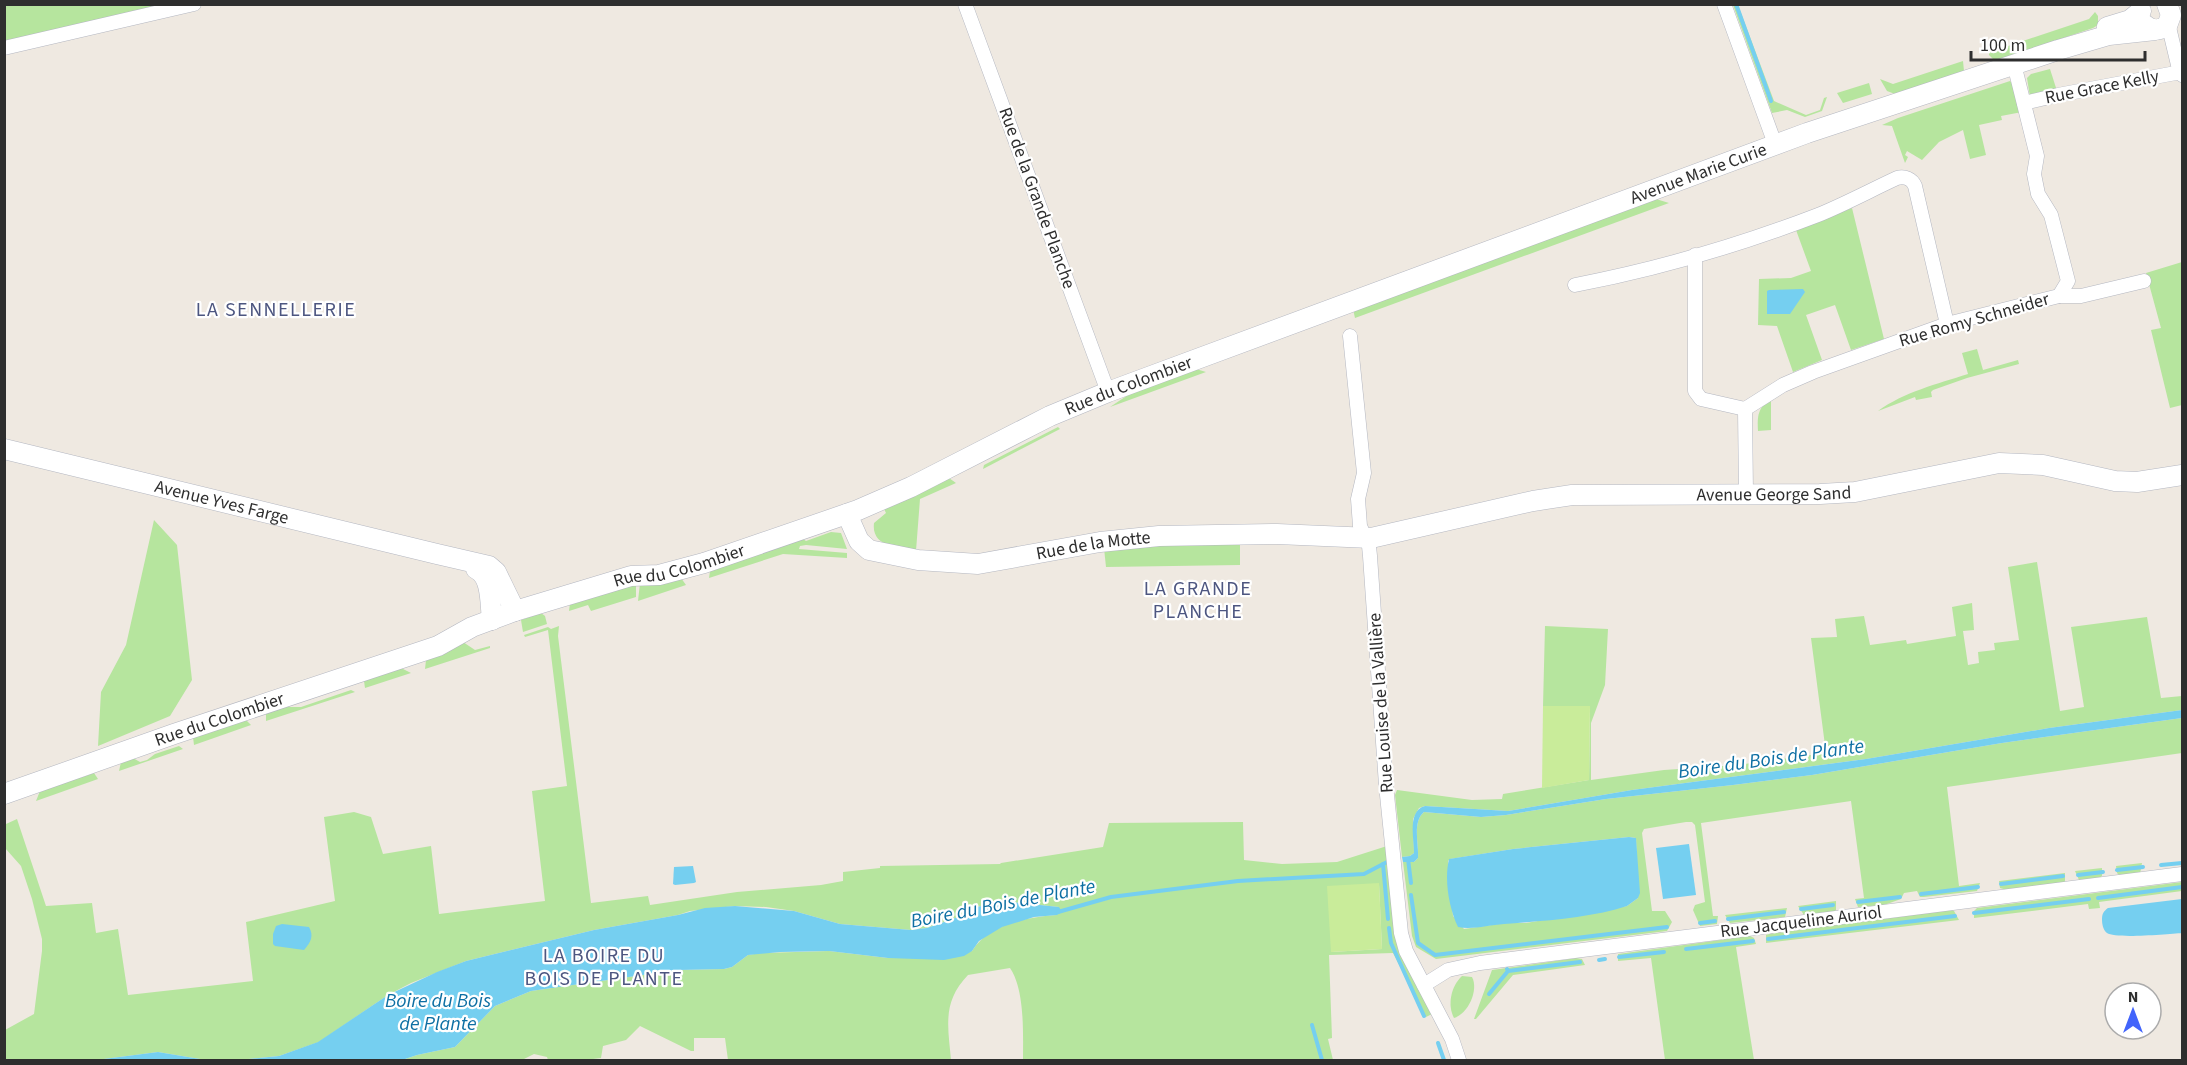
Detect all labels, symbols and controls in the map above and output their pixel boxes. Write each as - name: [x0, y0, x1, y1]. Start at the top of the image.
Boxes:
- scale bar: [1971, 24, 2145, 62]
- text: 100 m: [1980, 33, 2025, 58]
- street label: Rue Grace Kelly: [2043, 64, 2162, 110]
- street label: Rue de la Grande Planche: [993, 104, 1081, 292]
- street label: Avenue Marie Curie: [1626, 137, 1770, 210]
- street label: Rue Romy Schneider: [1896, 286, 2053, 353]
- district label: LA SENNELLERIE: [196, 296, 356, 324]
- street label: Rue du Colombier: [1061, 349, 1196, 421]
- street label: Avenue Yves Farge: [152, 473, 291, 530]
- street label: Avenue George Sand: [1696, 480, 1852, 507]
- street label: Rue de la Motte: [1034, 524, 1152, 566]
- street label: Rue du Colombier: [610, 537, 749, 593]
- district label: LA GRANDE PLANCHE: [1144, 575, 1252, 626]
- street label: Rue Louise de la Vallière: [1362, 612, 1400, 794]
- street label: Rue du Colombier: [151, 685, 288, 752]
- water label: Boire du Bois de Plante: [1676, 732, 1866, 786]
- water label: Boire du Bois de Plante: [908, 872, 1098, 936]
- street label: Rue Jacqueline Auriol: [1719, 900, 1883, 944]
- district label: LA BOIRE DU BOIS DE PLANTE: [525, 942, 683, 993]
- north arrow: [2103, 981, 2163, 1041]
- text: N: [2128, 986, 2138, 1008]
- water label: Boire du Bois de Plante: [385, 987, 491, 1038]

